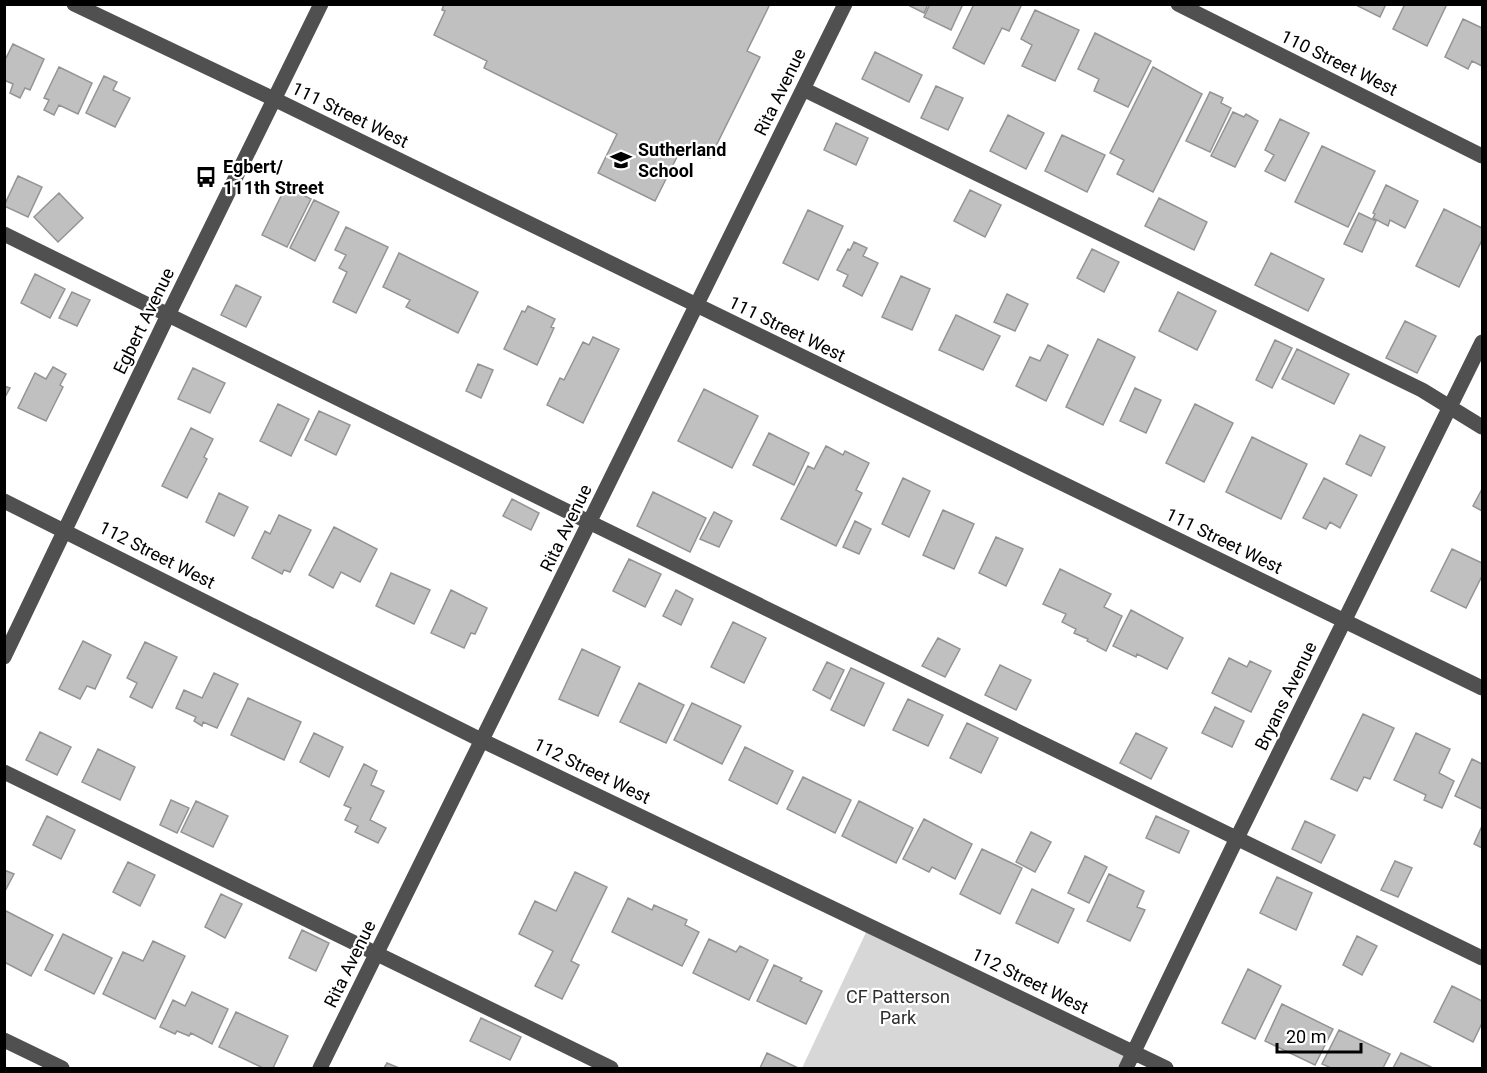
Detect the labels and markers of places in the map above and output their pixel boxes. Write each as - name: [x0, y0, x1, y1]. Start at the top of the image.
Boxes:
- place label: Sutherland School: [638, 139, 726, 181]
- school or university icon: Sutherland School: [609, 148, 633, 172]
- place label: Egbert/ 111th Street: [223, 156, 324, 198]
- bus stop icon: Egbert/ 111th Street: [194, 165, 218, 189]

